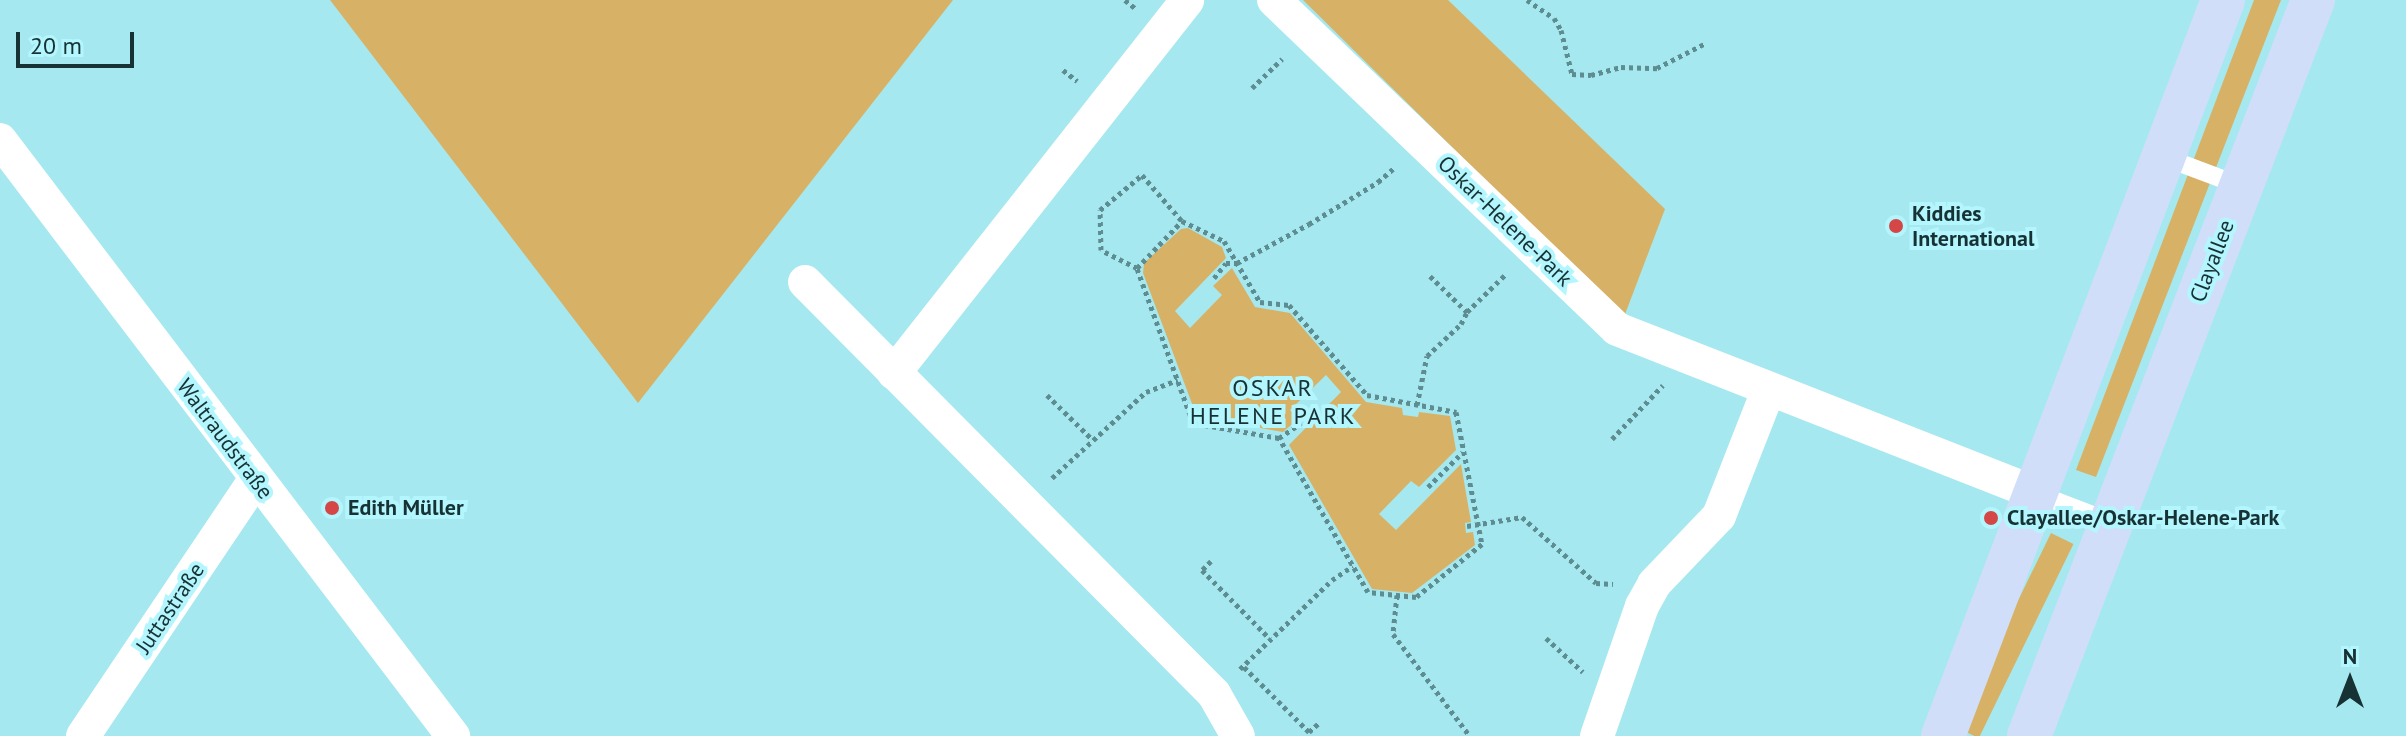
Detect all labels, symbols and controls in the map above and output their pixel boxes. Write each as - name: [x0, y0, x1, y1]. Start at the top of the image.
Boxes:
- scale bar: [20, 16, 138, 66]
- text: 20 m: [30, 30, 82, 61]
- street label: Oskar-Helene-Park: [1432, 150, 1578, 292]
- place label: Kiddies International: [1912, 200, 2034, 252]
- street label: Clayallee: [2184, 216, 2240, 306]
- marker: Kiddies International: [1887, 217, 1905, 235]
- street label: Waltraudstraße: [171, 374, 279, 504]
- district label: OSKAR HELENE PARK: [1190, 374, 1356, 430]
- place label: Edith Müller: [348, 495, 464, 521]
- marker: Edith Müller: [323, 499, 341, 517]
- place label: Clayallee/Oskar-Helene-Park: [2007, 505, 2279, 531]
- marker: Clayallee/Oskar-Helene-Park: [1982, 509, 2000, 527]
- street label: Juttastraße: [130, 558, 210, 658]
- north arrow: [2310, 640, 2390, 720]
- text: N: [2343, 642, 2357, 670]

